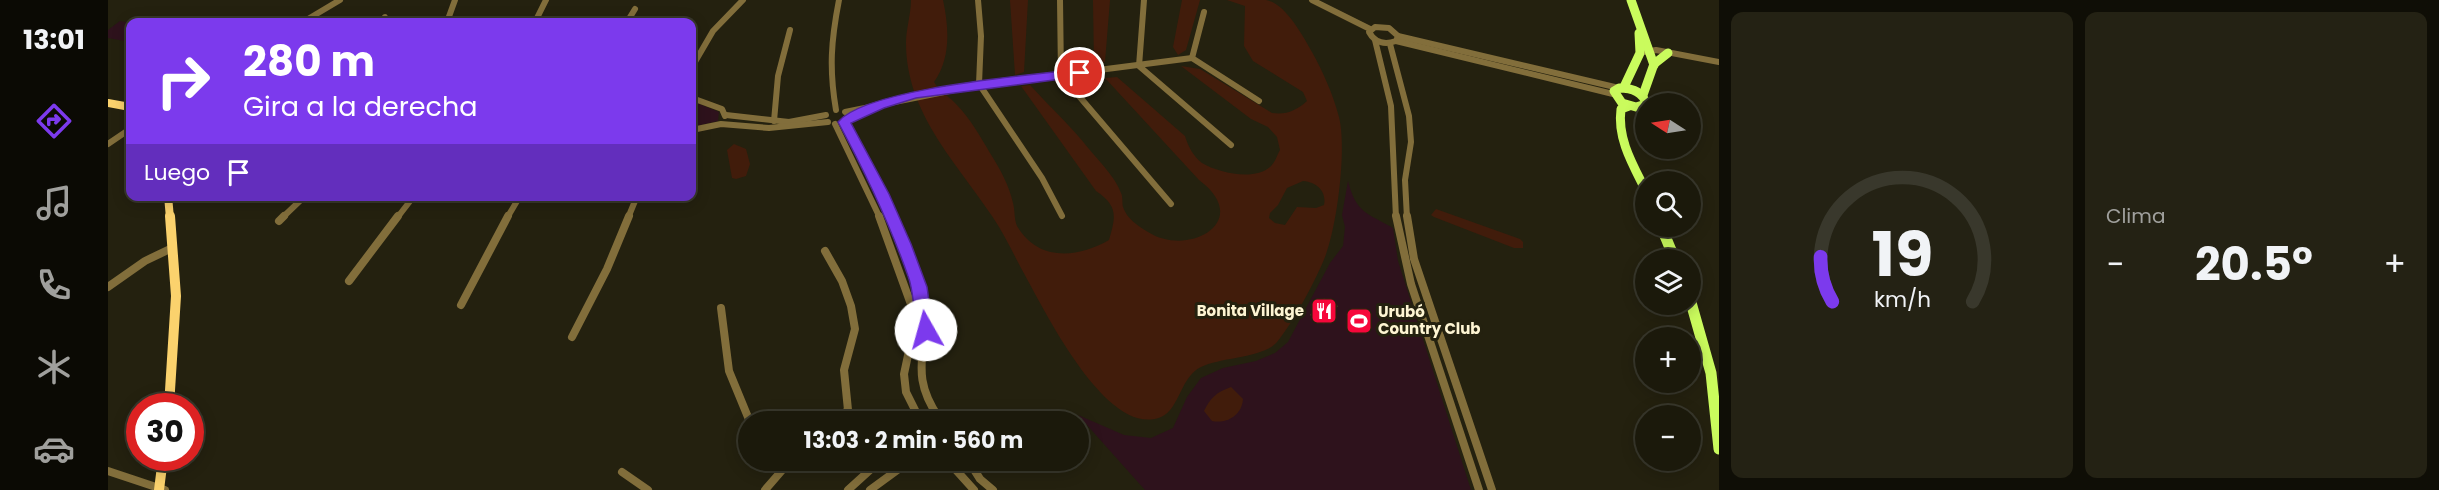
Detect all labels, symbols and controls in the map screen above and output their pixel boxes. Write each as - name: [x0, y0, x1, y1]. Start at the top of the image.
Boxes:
- text: 13:01: [23, 21, 85, 58]
- text: 280 m: [243, 32, 375, 91]
- icon: right: [144, 42, 222, 120]
- pin: [1054, 47, 1105, 98]
- icon: arrive: [1063, 56, 1096, 89]
- text: Gira a la derecha: [243, 88, 477, 125]
- north arrow: [1635, 93, 1701, 159]
- map controls: [1635, 93, 1701, 471]
- icon: directions: [33, 100, 75, 142]
- icon: arrive: [222, 156, 255, 189]
- text: Luego: [144, 157, 210, 188]
- button: search: [1635, 171, 1701, 237]
- icon: music: [33, 182, 75, 224]
- text: Clima: [2106, 202, 2165, 230]
- text: 19: [1871, 210, 1933, 298]
- text: 20.5°: [2195, 233, 2313, 296]
- text: −: [2106, 241, 2124, 288]
- text: +: [2383, 241, 2406, 288]
- button: layers: [1635, 249, 1701, 315]
- icon: phone: [33, 264, 75, 306]
- text: km/h: [1873, 284, 1931, 315]
- restaurant icon: Bonita Village: [1309, 296, 1339, 326]
- position arrow: [894, 298, 958, 362]
- place label: Bonita Village: [1197, 300, 1304, 321]
- place label: Urubó Country Club: [1378, 301, 1481, 339]
- sports icon: Urubó Country Club: [1344, 306, 1374, 336]
- button: +: [1635, 327, 1701, 393]
- icon: climate: [33, 346, 75, 388]
- speed limit sign: 30: [126, 393, 204, 471]
- button: −: [1635, 405, 1701, 471]
- text: 13:03 · 2 min · 560 m: [804, 425, 1023, 456]
- icon: car: [33, 428, 75, 470]

